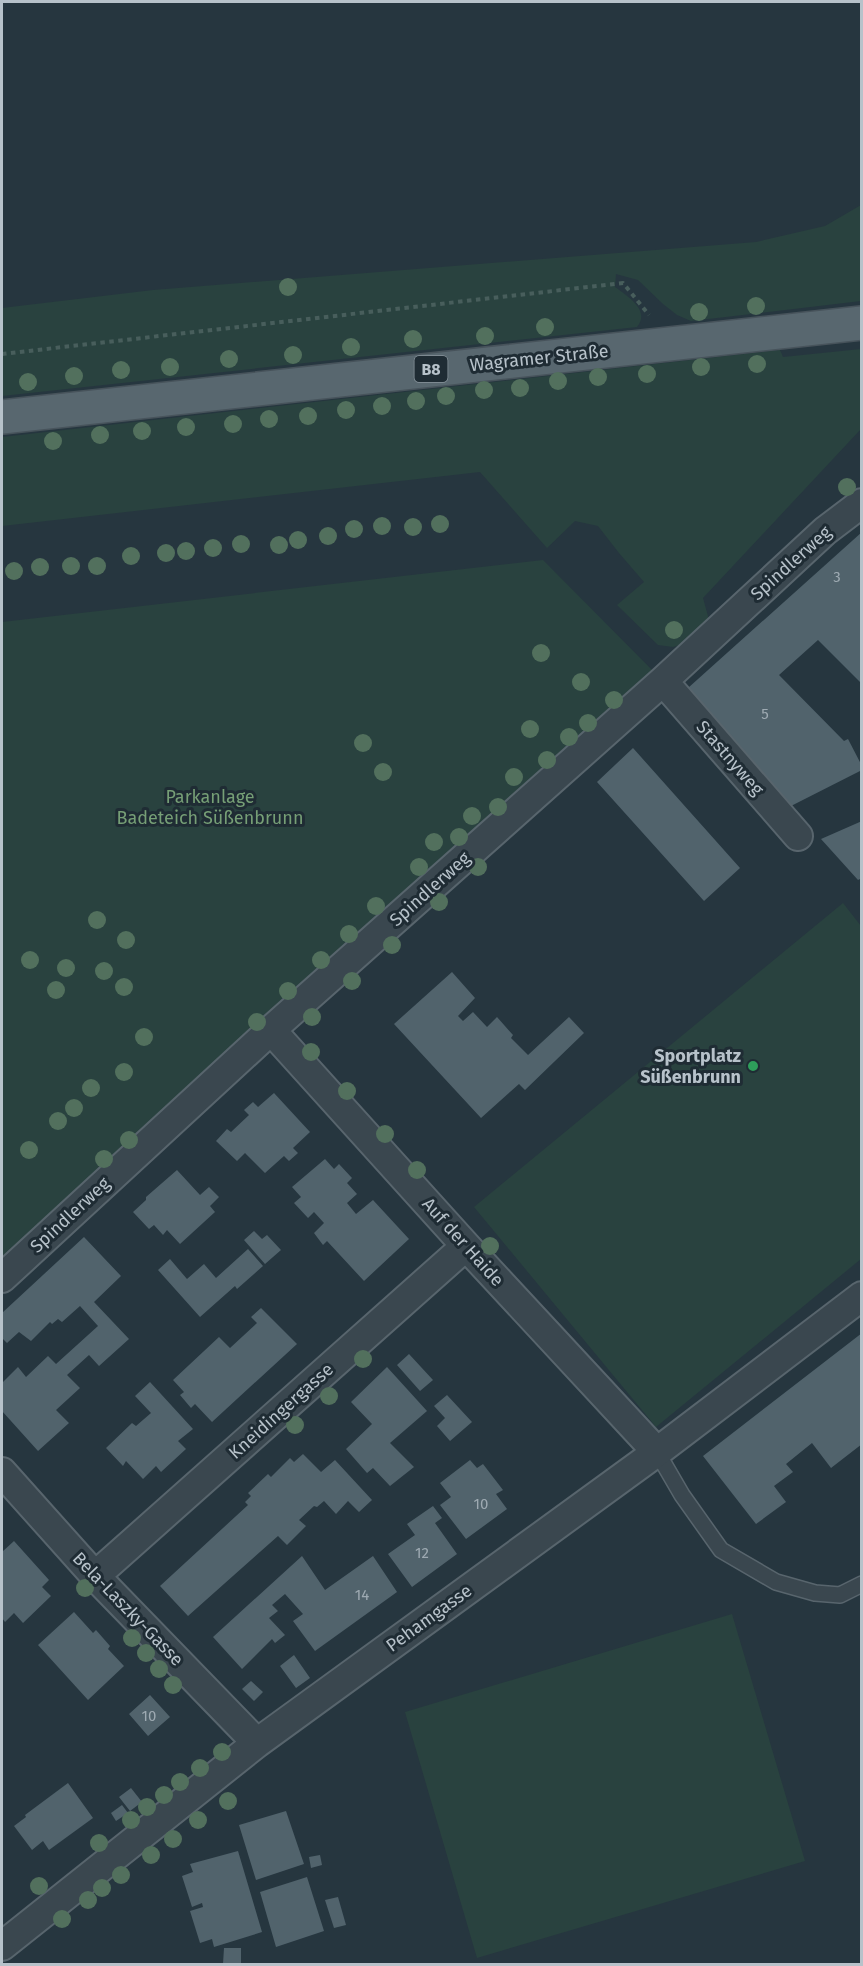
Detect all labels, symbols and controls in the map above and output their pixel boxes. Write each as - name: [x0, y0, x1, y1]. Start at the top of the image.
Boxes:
- street label: Wagramer Straße: [469, 340, 609, 376]
- road number: B8: [414, 356, 448, 382]
- street label: Spindlerweg: [746, 521, 836, 605]
- house number: 3: [833, 568, 841, 586]
- house number: 5: [761, 705, 769, 723]
- street label: Stastnyweg: [691, 716, 769, 800]
- park label: Parkanlage Badeteich Süßenbrunn: [117, 786, 303, 829]
- street label: Spindlerweg: [385, 847, 475, 931]
- place label: Sportplatz Süßenbrunn: [640, 1045, 741, 1088]
- marker: Sportplatz Süßenbrunn: [746, 1059, 760, 1073]
- street label: Spindlerweg: [26, 1172, 115, 1257]
- street label: Auf der Haide: [417, 1193, 509, 1291]
- street label: Kneidingergasse: [224, 1358, 338, 1464]
- house number: 10: [474, 1495, 488, 1513]
- house number: 12: [415, 1544, 429, 1562]
- street label: Bela-Laszky-Gasse: [68, 1547, 188, 1671]
- street label: Pehamgasse: [382, 1580, 476, 1656]
- house number: 14: [355, 1586, 369, 1604]
- house number: 10: [142, 1707, 156, 1725]

